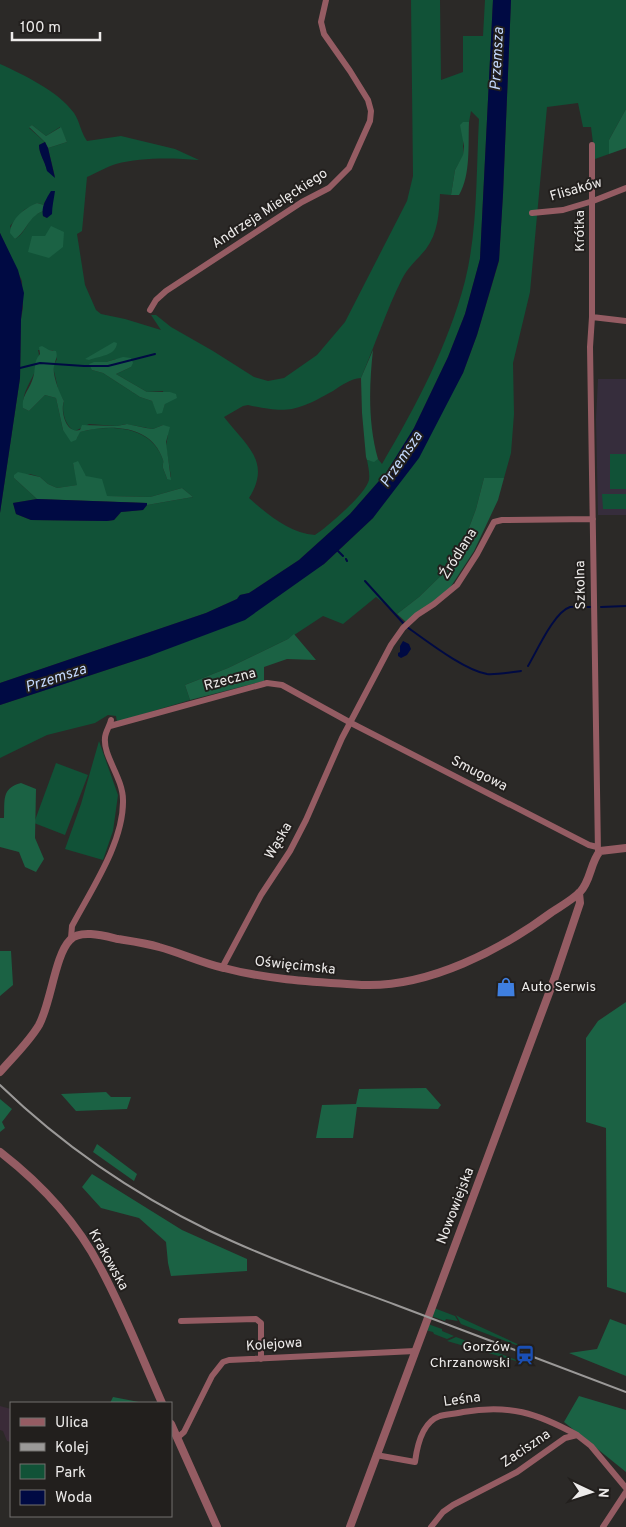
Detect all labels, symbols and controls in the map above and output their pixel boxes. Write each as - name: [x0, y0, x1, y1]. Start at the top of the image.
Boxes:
- scale bar: [12, 10, 100, 42]
- text: 100 m: [20, 19, 61, 38]
- water label: Przemsza: [487, 27, 509, 91]
- street label: Andrzeja Mielęckiego: [209, 165, 331, 253]
- street label: Flisaków: [548, 174, 604, 206]
- street label: Krótka: [572, 210, 589, 252]
- water label: Przemsza: [376, 428, 428, 492]
- street label: Źródlana: [436, 525, 481, 582]
- street label: Szkolna: [572, 560, 590, 610]
- water label: Przemsza: [23, 660, 89, 698]
- street label: Rzeczna: [202, 665, 258, 695]
- street label: Smugowa: [448, 753, 510, 795]
- street label: Wąska: [262, 820, 296, 862]
- street label: Oświęcimska: [254, 953, 336, 979]
- shop icon: Auto Serwis: [495, 976, 517, 998]
- place label: Auto Serwis: [521, 979, 596, 996]
- street label: Nowowiejska: [434, 1165, 478, 1247]
- street label: Krakowska: [84, 1226, 132, 1294]
- street label: Kolejowa: [245, 1335, 303, 1355]
- place label: Gorzów Chrzanowski: [430, 1339, 510, 1372]
- station icon: Gorzów Chrzanowski: [514, 1344, 536, 1366]
- street label: Leśna: [442, 1389, 482, 1411]
- legend: [10, 1402, 172, 1517]
- text: Ulica: [55, 1414, 88, 1433]
- street label: Zaciszna: [498, 1426, 554, 1472]
- text: Kolej: [55, 1439, 89, 1458]
- text: Park: [55, 1464, 86, 1483]
- north arrow: [566, 1467, 616, 1517]
- text: N: [594, 1487, 611, 1498]
- text: Woda: [55, 1489, 92, 1508]

